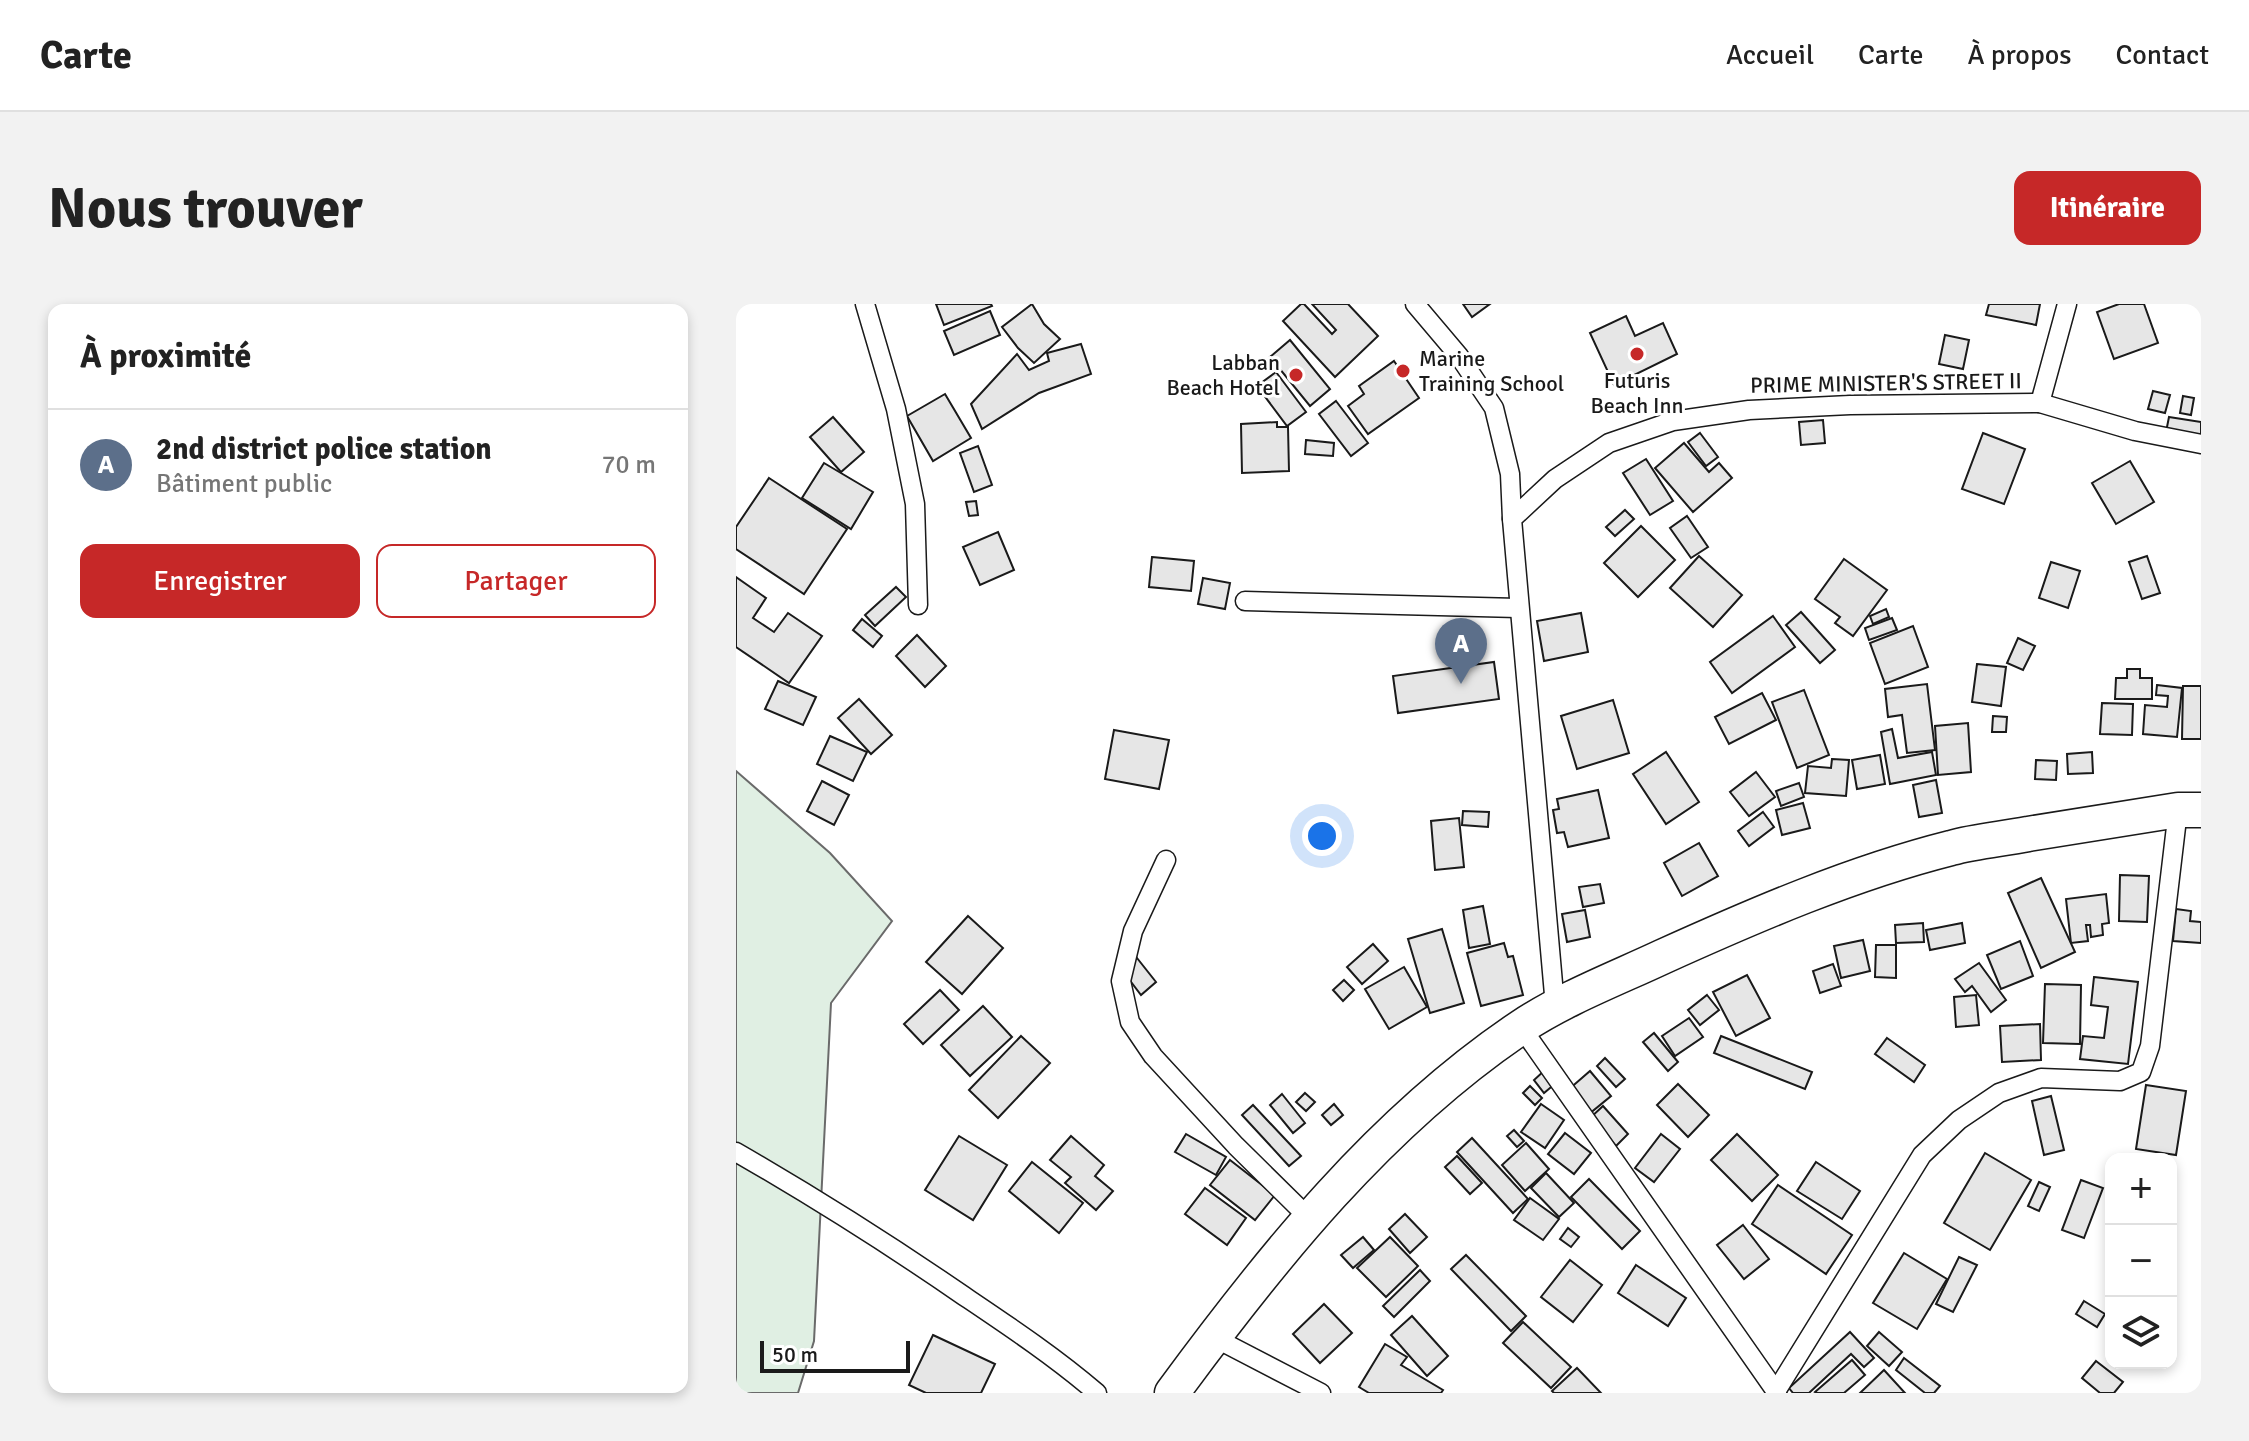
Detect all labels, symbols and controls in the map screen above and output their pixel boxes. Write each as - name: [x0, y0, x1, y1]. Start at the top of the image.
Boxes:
- text: Carte: [40, 32, 132, 79]
- text: Accueil: [1726, 38, 1814, 72]
- text: Carte: [1858, 38, 1923, 72]
- text: À propos: [1967, 38, 2072, 72]
- text: Contact: [2116, 38, 2209, 72]
- button: Itinéraire: [2014, 171, 2201, 245]
- text: Nous trouver: [48, 174, 363, 243]
- text: À proximité: [80, 335, 251, 377]
- place label: Marine Training School: [1419, 345, 1564, 397]
- marker: Futuris Beach Inn: [1628, 345, 1646, 363]
- place label: Labban Beach Hotel: [1166, 349, 1280, 401]
- marker: Marine Training School: [1394, 362, 1412, 380]
- marker: Labban Beach Hotel: [1287, 366, 1305, 384]
- place label: Futuris Beach Inn: [1590, 367, 1684, 419]
- street label: PRIME MINISTER'S STREET II: [1750, 367, 2022, 399]
- text: 2nd district police station: [156, 431, 492, 468]
- text: A: [98, 449, 114, 481]
- text: 70 m: [601, 449, 656, 481]
- text: Bâtiment public: [156, 468, 332, 500]
- button: Enregistrer: [80, 544, 360, 618]
- button: Partager: [376, 544, 656, 618]
- pin: A: [1435, 618, 1487, 684]
- your location: [1302, 816, 1342, 856]
- map controls: [2105, 1153, 2177, 1369]
- button: +: [2105, 1153, 2177, 1225]
- button: −: [2105, 1225, 2177, 1297]
- button: layers: [2105, 1297, 2177, 1369]
- scale bar: [760, 1337, 910, 1373]
- text: 50 m: [772, 1341, 818, 1368]

